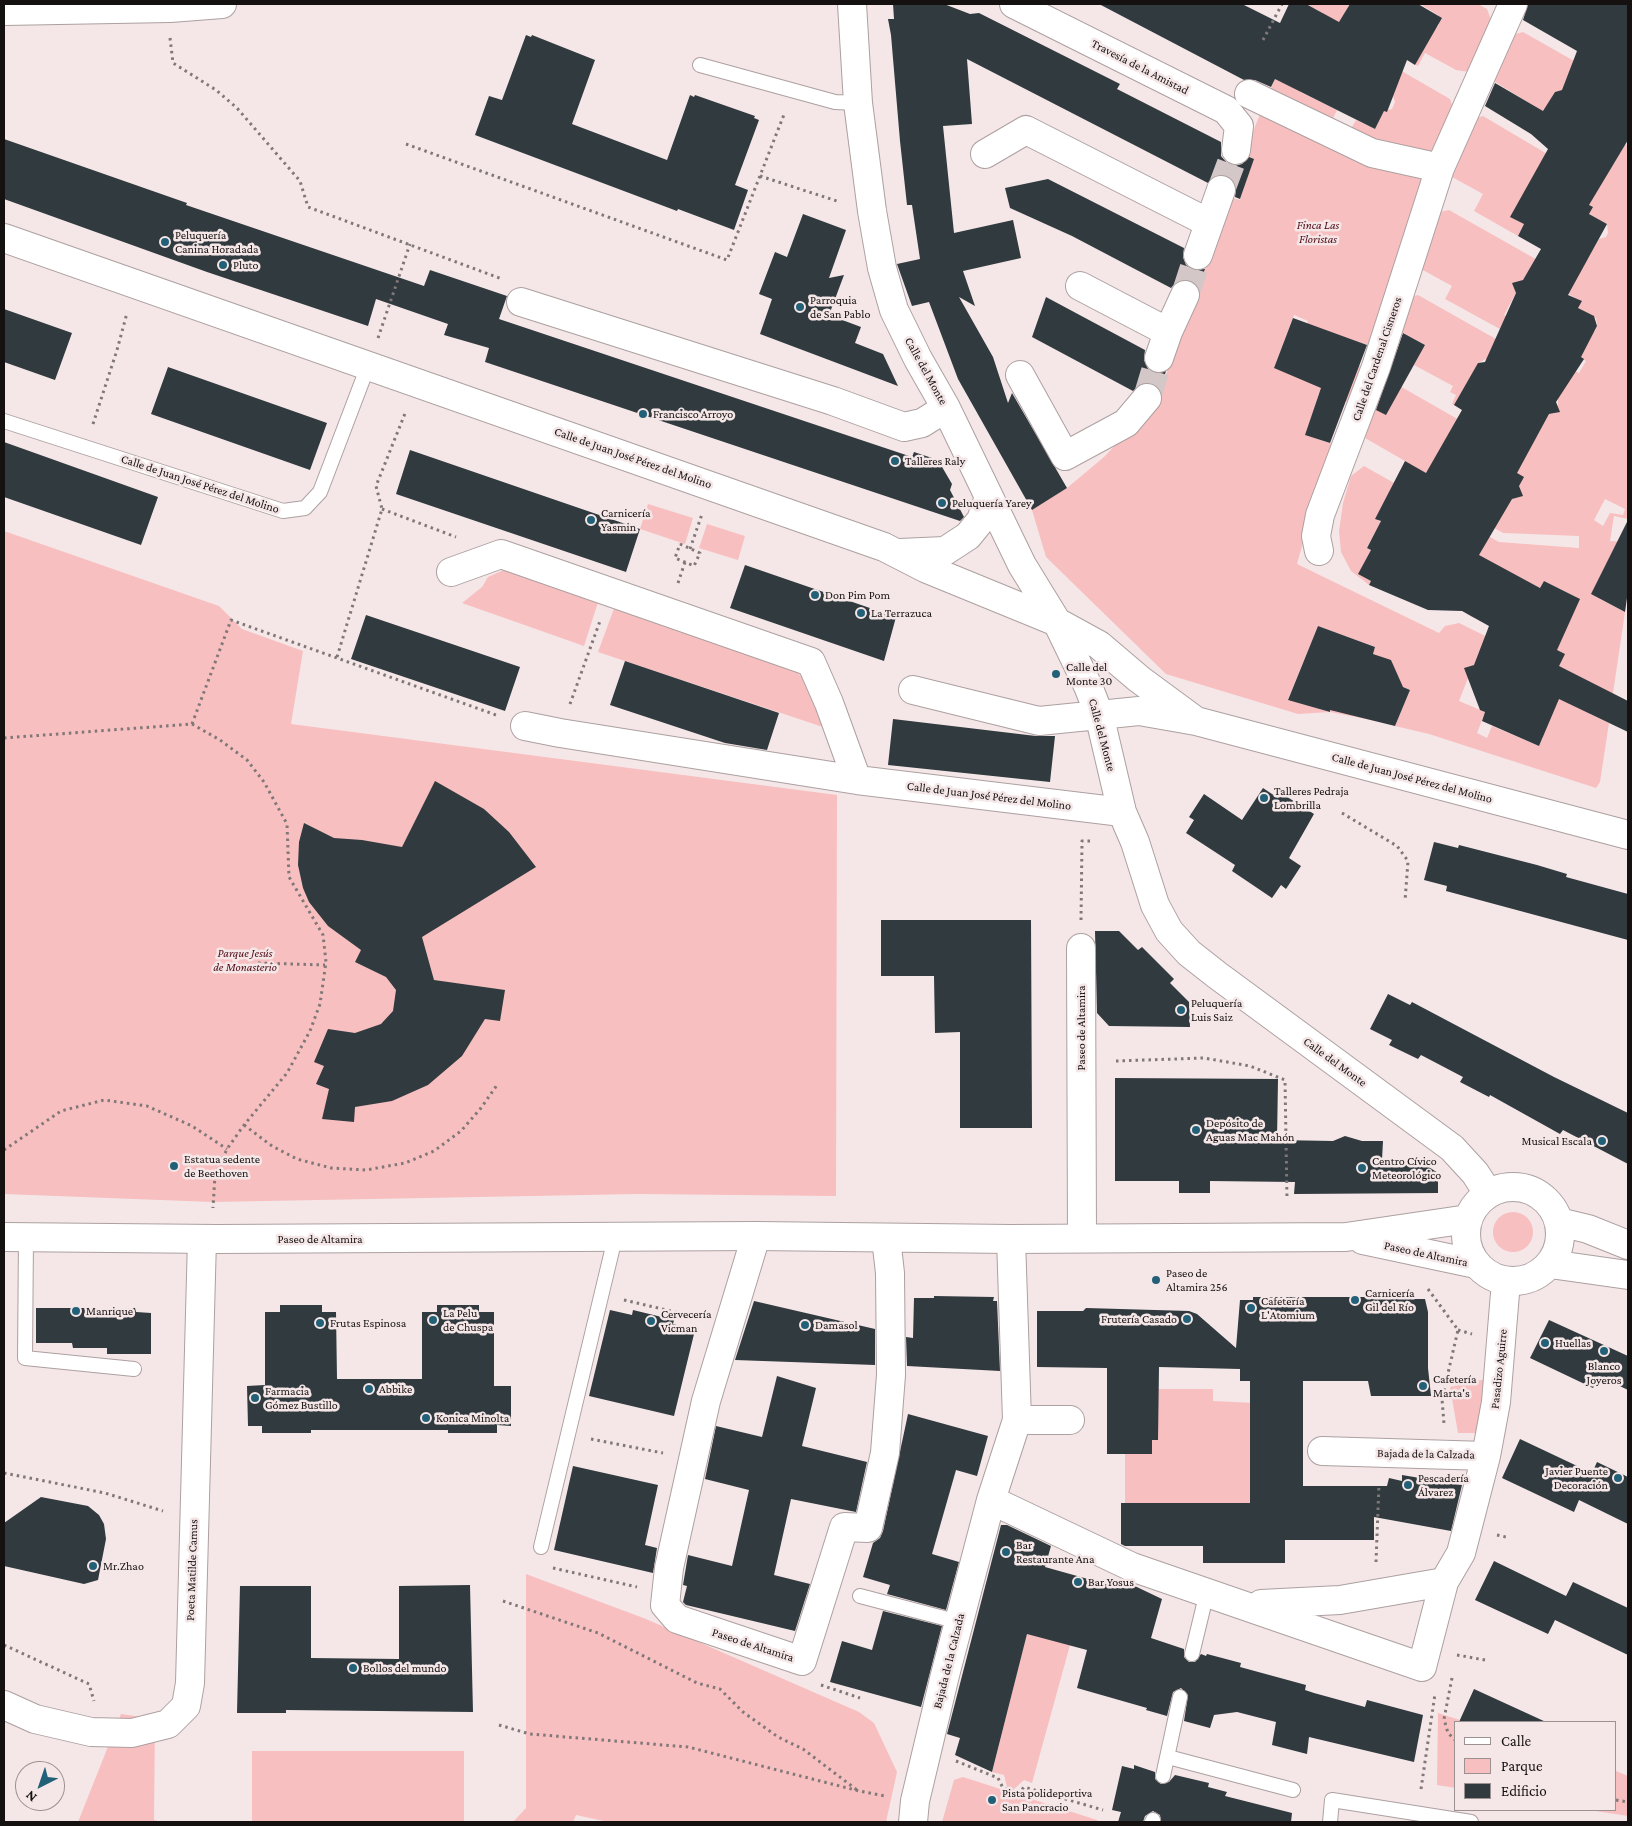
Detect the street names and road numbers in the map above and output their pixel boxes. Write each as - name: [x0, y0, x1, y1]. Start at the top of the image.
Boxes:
- street label: Travesía de la Amistad: [1089, 36, 1191, 98]
- street label: Calle del Cardenal Cisneros: [1349, 295, 1405, 423]
- street label: Calle del Monte: [902, 335, 950, 407]
- street label: Calle de Juan José Pérez del Molino: [552, 424, 714, 492]
- street label: Calle de Juan José Pérez del Molino: [119, 452, 281, 516]
- street label: Calle del Monte: [1085, 697, 1119, 773]
- street label: Calle de Juan José Pérez del Molino: [1330, 750, 1494, 806]
- street label: Calle de Juan José Pérez del Molino: [906, 779, 1072, 813]
- street label: Paseo de Altamira: [1074, 985, 1088, 1071]
- street label: Calle del Monte: [1300, 1034, 1370, 1090]
- street label: Paseo de Altamira: [277, 1232, 363, 1246]
- street label: Paseo de Altamira: [1383, 1238, 1469, 1270]
- street label: Pasadizo Aguirre: [1488, 1328, 1510, 1410]
- street label: Bajada de la Calzada: [1377, 1446, 1475, 1462]
- street label: Poeta Matilde Camus: [183, 1519, 201, 1621]
- street label: Bajada de la Calzada: [930, 1612, 968, 1710]
- street label: Paseo de Altamira: [710, 1625, 796, 1665]

